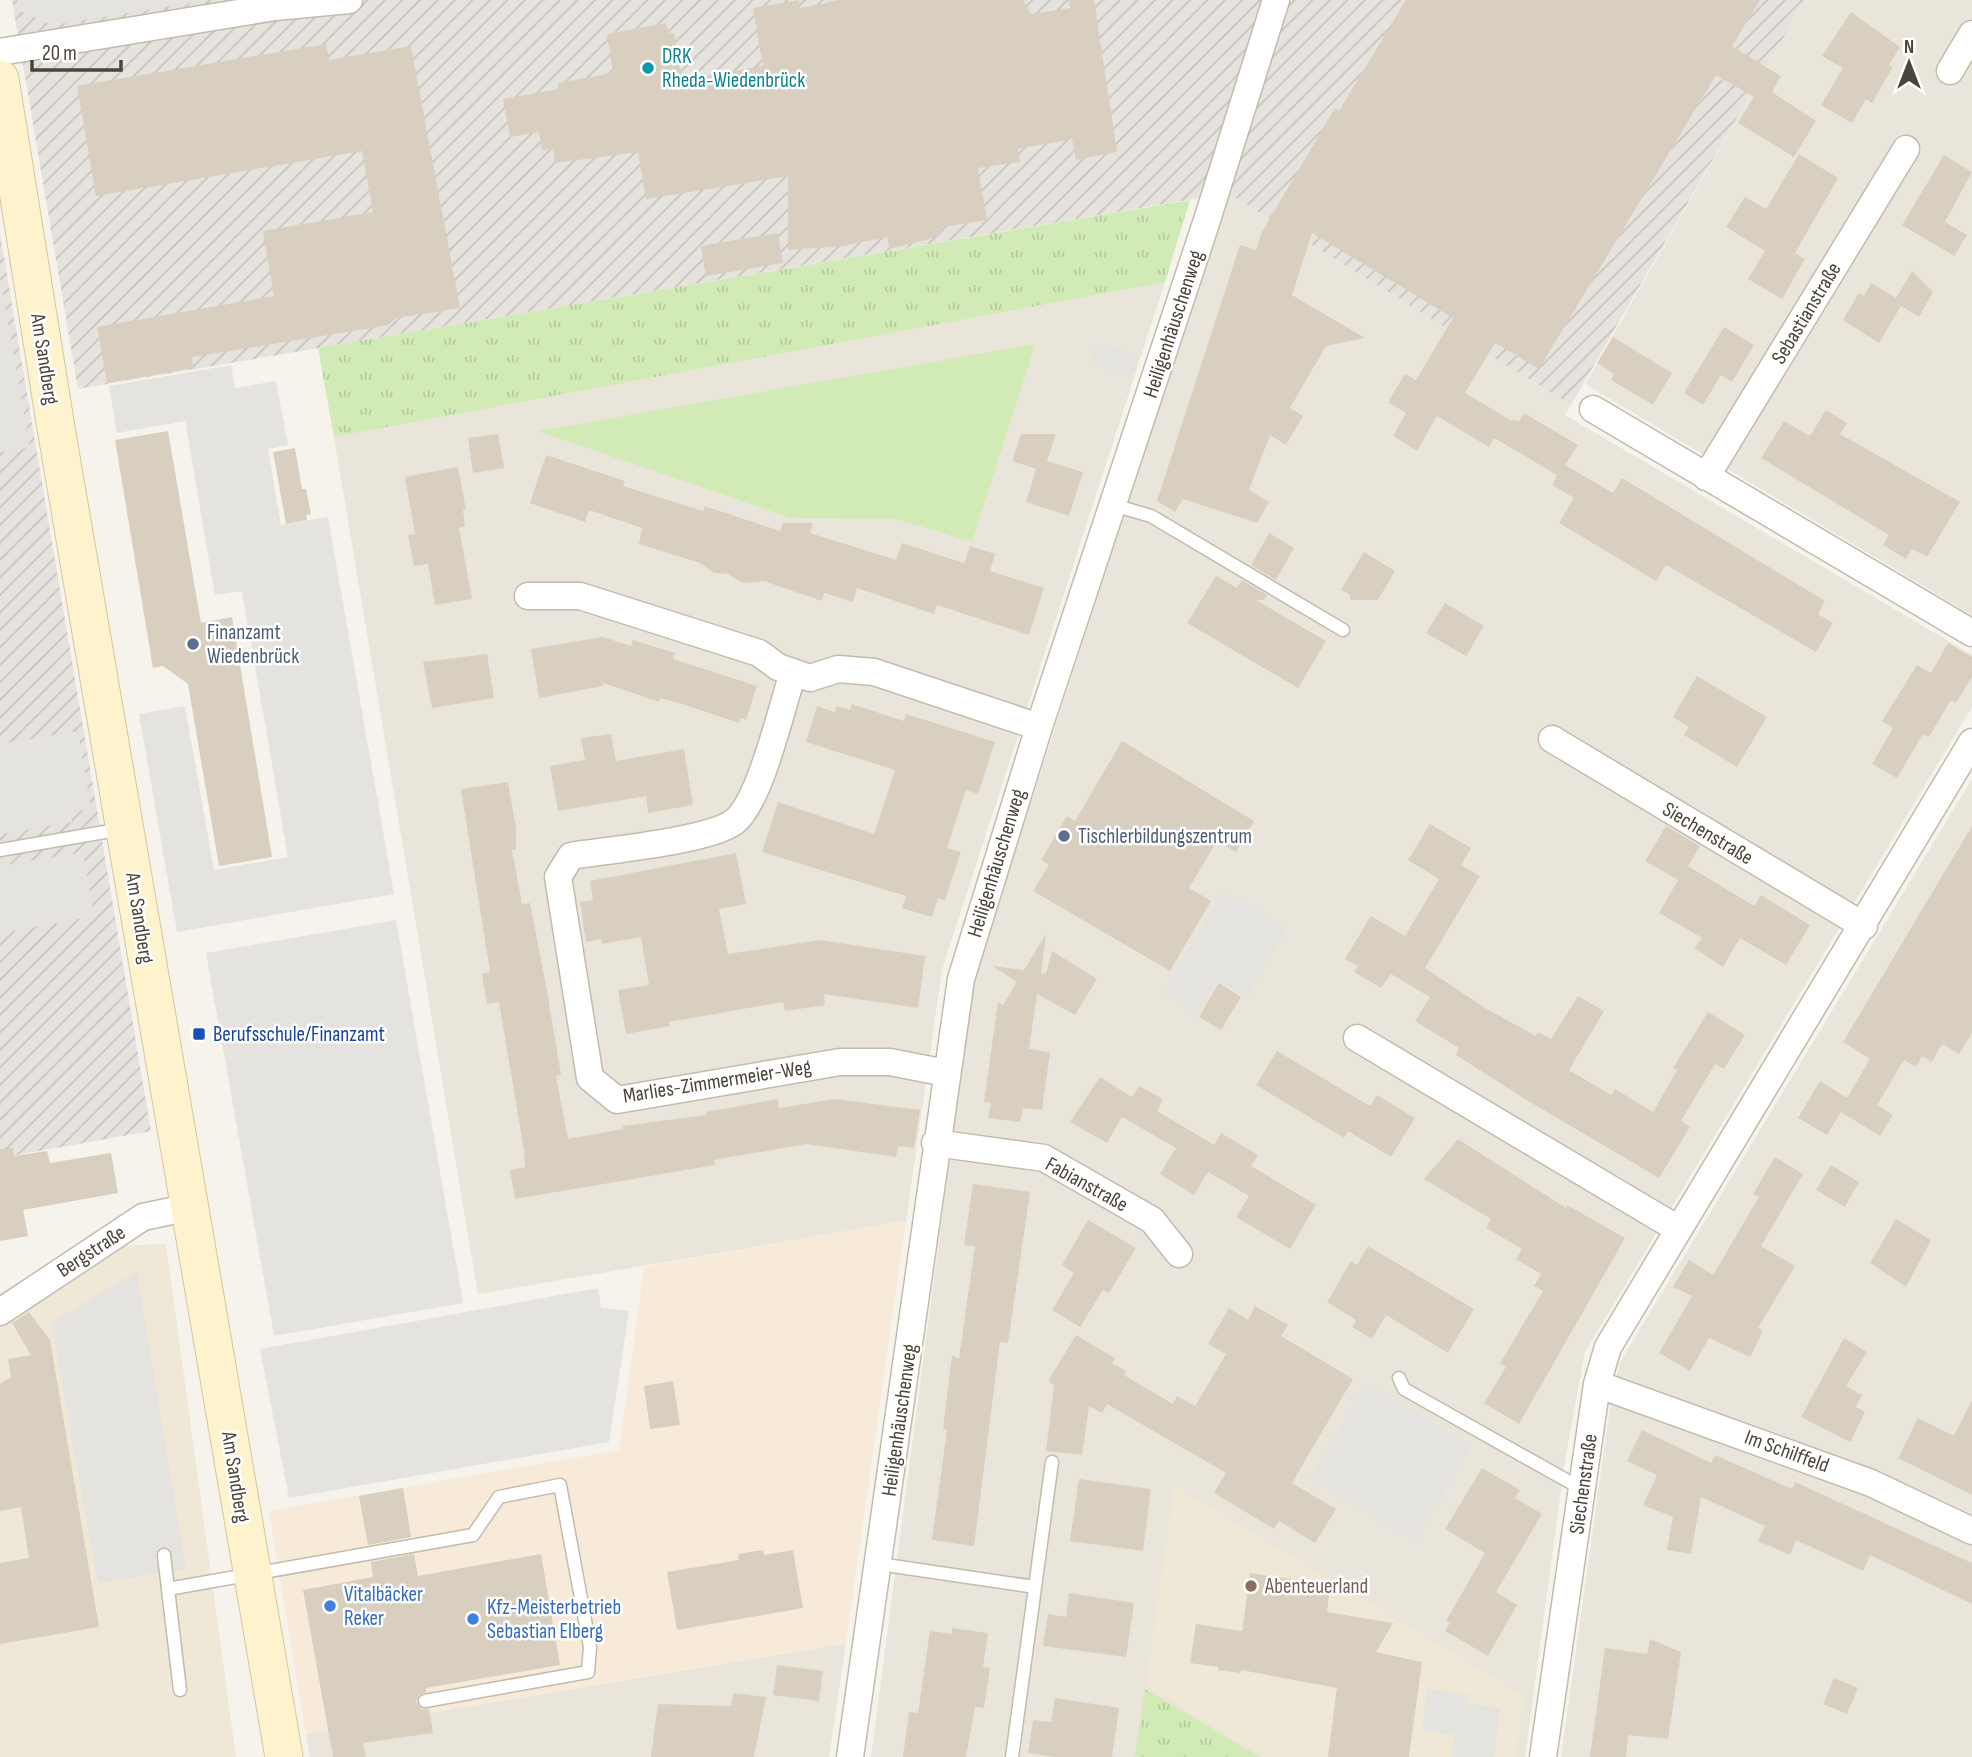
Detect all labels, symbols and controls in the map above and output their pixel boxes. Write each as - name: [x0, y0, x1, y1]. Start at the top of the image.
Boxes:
- scale bar: [32, 28, 121, 72]
- north arrow: [1874, 28, 1944, 98]
- text: N: [1904, 36, 1914, 59]
- text: 20 m: [42, 41, 77, 66]
- place label: DRK Rheda-Wiedenbrück: [662, 44, 805, 93]
- marker: DRK Rheda-Wiedenbrück: [640, 60, 656, 76]
- street label: Heiligenhäuschenweg: [1138, 247, 1209, 401]
- street label: Sebastianstraße: [1766, 258, 1847, 369]
- street label: Am Sandberg: [25, 311, 64, 406]
- place label: Finanzamt Wiedenbrück: [207, 620, 299, 669]
- marker: Finanzamt Wiedenbrück: [185, 636, 201, 652]
- street label: Heiligenhäuschenweg: [962, 786, 1031, 940]
- street label: Siechenstraße: [1658, 797, 1758, 870]
- place label: Tischlerbildungszentrum: [1078, 824, 1252, 849]
- marker: Tischlerbildungszentrum: [1056, 828, 1072, 844]
- street label: Am Sandberg: [120, 870, 159, 965]
- place label: Berufsschule/Finanzamt: [213, 1022, 385, 1047]
- marker: Berufsschule/Finanzamt: [191, 1026, 207, 1042]
- street label: Marlies-Zimmermeier-Weg: [621, 1054, 813, 1109]
- street label: Fabianstraße: [1041, 1152, 1132, 1217]
- street label: Bergstraße: [52, 1220, 130, 1283]
- street label: Heiligenhäuschenweg: [876, 1342, 923, 1498]
- street label: Im Schilffeld: [1741, 1425, 1832, 1478]
- street label: Am Sandberg: [216, 1429, 255, 1524]
- street label: Siechenstraße: [1564, 1432, 1603, 1536]
- place label: Abenteuerland: [1264, 1574, 1368, 1599]
- marker: Abenteuerland: [1243, 1578, 1259, 1594]
- place label: Vitalbäcker Reker: [344, 1582, 423, 1631]
- place label: Kfz-Meisterbetrieb Sebastian Elberg: [487, 1595, 621, 1644]
- marker: Vitalbäcker Reker: [322, 1598, 338, 1614]
- marker: Kfz-Meisterbetrieb Sebastian Elberg: [465, 1611, 481, 1627]

